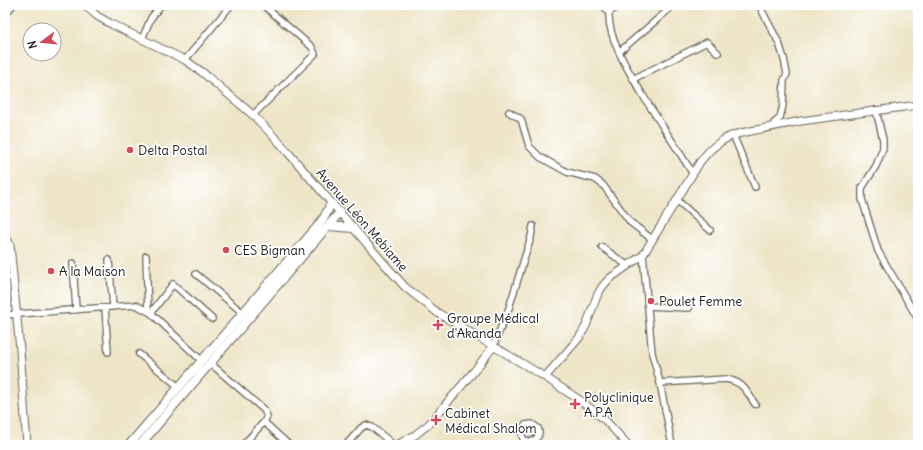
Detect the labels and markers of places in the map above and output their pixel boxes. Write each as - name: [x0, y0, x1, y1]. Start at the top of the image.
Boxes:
- place label: Delta Postal: [138, 142, 208, 159]
- marker: Delta Postal: [125, 145, 135, 155]
- place label: CES Bigman: [234, 242, 306, 259]
- marker: CES Bigman: [221, 245, 231, 255]
- place label: A la Maison: [59, 263, 126, 280]
- marker: A la Maison: [46, 266, 56, 276]
- place label: Poulet Femme: [659, 293, 742, 310]
- marker: Poulet Femme: [646, 296, 656, 306]
- place label: Groupe Médical d'Akanda: [447, 310, 539, 342]
- marker: Groupe Médical d'Akanda: [432, 319, 444, 331]
- place label: Polyclinique A.P.A: [584, 389, 654, 421]
- marker: Polyclinique A.P.A: [569, 398, 581, 410]
- place label: Cabinet Médical Shalom: [445, 405, 537, 437]
- marker: Cabinet Médical Shalom: [430, 414, 442, 426]

